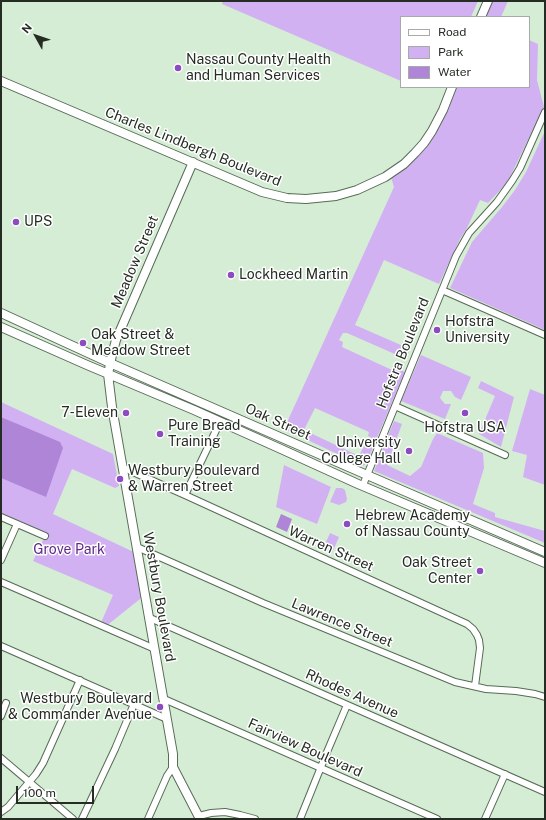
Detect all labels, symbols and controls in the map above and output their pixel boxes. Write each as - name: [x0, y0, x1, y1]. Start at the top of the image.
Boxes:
- north arrow: [16, 16, 56, 56]
- legend: [400, 16, 530, 88]
- text: N: [19, 21, 34, 35]
- text: Road: [438, 25, 466, 39]
- text: Park: [438, 45, 464, 59]
- place label: Nassau County Health and Human Services: [186, 52, 331, 84]
- marker: Nassau County Health and Human Services: [173, 63, 183, 73]
- text: Water: [438, 65, 471, 79]
- street label: Charles Lindbergh Boulevard: [102, 104, 284, 190]
- street label: Meadow Street: [108, 213, 162, 311]
- place label: UPS: [24, 214, 52, 230]
- marker: UPS: [11, 217, 21, 227]
- place label: Lockheed Martin: [239, 267, 348, 283]
- marker: Lockheed Martin: [226, 270, 236, 280]
- street label: Hofstra Boulevard: [373, 295, 433, 411]
- place label: Hofstra University: [445, 314, 510, 346]
- marker: Hofstra University: [432, 325, 442, 335]
- place label: Oak Street & Meadow Street: [91, 327, 190, 360]
- marker: Oak Street & Meadow Street: [78, 338, 88, 348]
- street label: Oak Street: [243, 400, 313, 444]
- place label: 7-Eleven: [61, 405, 118, 421]
- marker: 7-Eleven: [121, 408, 131, 418]
- marker: Hofstra USA: [460, 408, 470, 418]
- place label: Pure Bread Training: [168, 418, 240, 450]
- place label: Hofstra USA: [424, 420, 506, 436]
- marker: Pure Bread Training: [155, 429, 165, 439]
- place label: University College Hall: [321, 435, 401, 468]
- marker: University College Hall: [404, 446, 414, 456]
- place label: Westbury Boulevard & Warren Street: [128, 463, 260, 496]
- marker: Westbury Boulevard & Warren Street: [115, 474, 125, 484]
- place label: Hebrew Academy of Nassau County: [355, 508, 470, 540]
- marker: Hebrew Academy of Nassau County: [342, 519, 352, 529]
- street label: Warren Street: [286, 523, 376, 575]
- street label: Westbury Boulevard: [139, 531, 179, 663]
- park label: Grove Park: [33, 542, 105, 558]
- place label: Oak Street Center: [402, 555, 472, 588]
- marker: Oak Street Center: [475, 566, 485, 576]
- street label: Lawrence Street: [289, 595, 395, 651]
- street label: Rhodes Avenue: [303, 666, 401, 722]
- place label: Westbury Boulevard & Commander Avenue: [8, 691, 152, 724]
- marker: Westbury Boulevard & Commander Avenue: [155, 702, 165, 712]
- street label: Fairview Boulevard: [245, 715, 365, 781]
- scale bar: [18, 778, 96, 804]
- text: 100 m: [23, 786, 56, 800]

